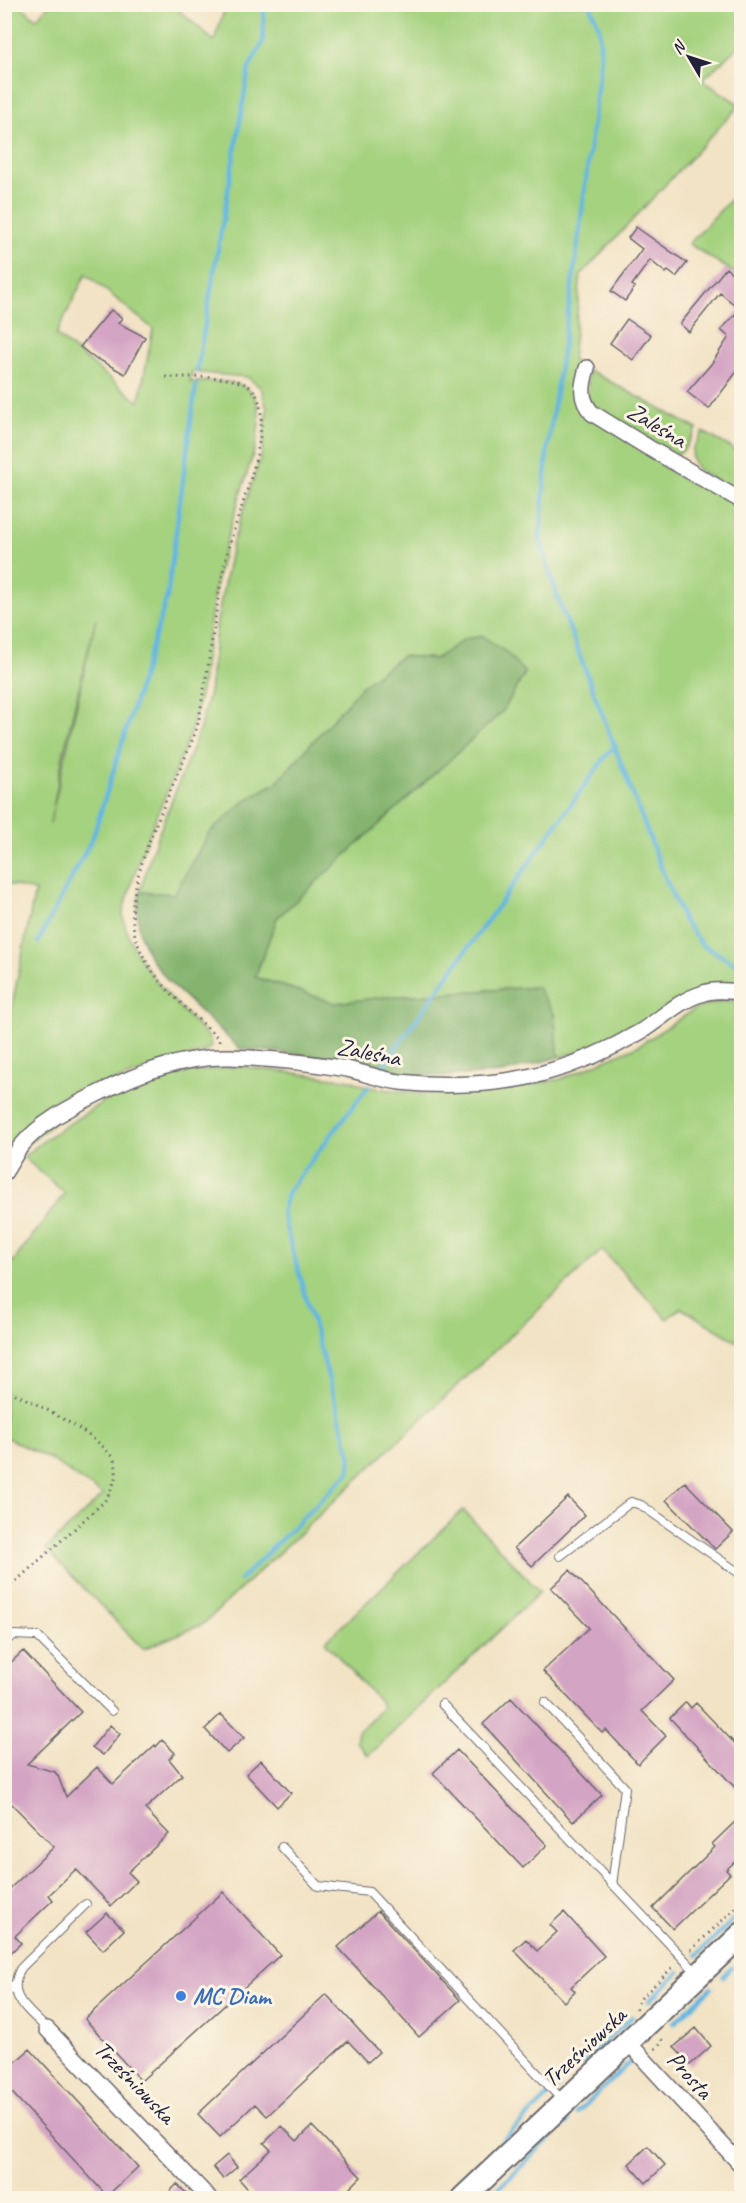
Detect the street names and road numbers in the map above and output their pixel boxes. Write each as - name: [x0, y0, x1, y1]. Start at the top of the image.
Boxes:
- street label: Zaleśna: [622, 396, 693, 455]
- street label: Zaleśna: [335, 1031, 405, 1073]
- street label: Trześniowska: [536, 1999, 634, 2094]
- street label: Trześniowska: [88, 2034, 183, 2131]
- street label: Prosta: [661, 2045, 720, 2106]

